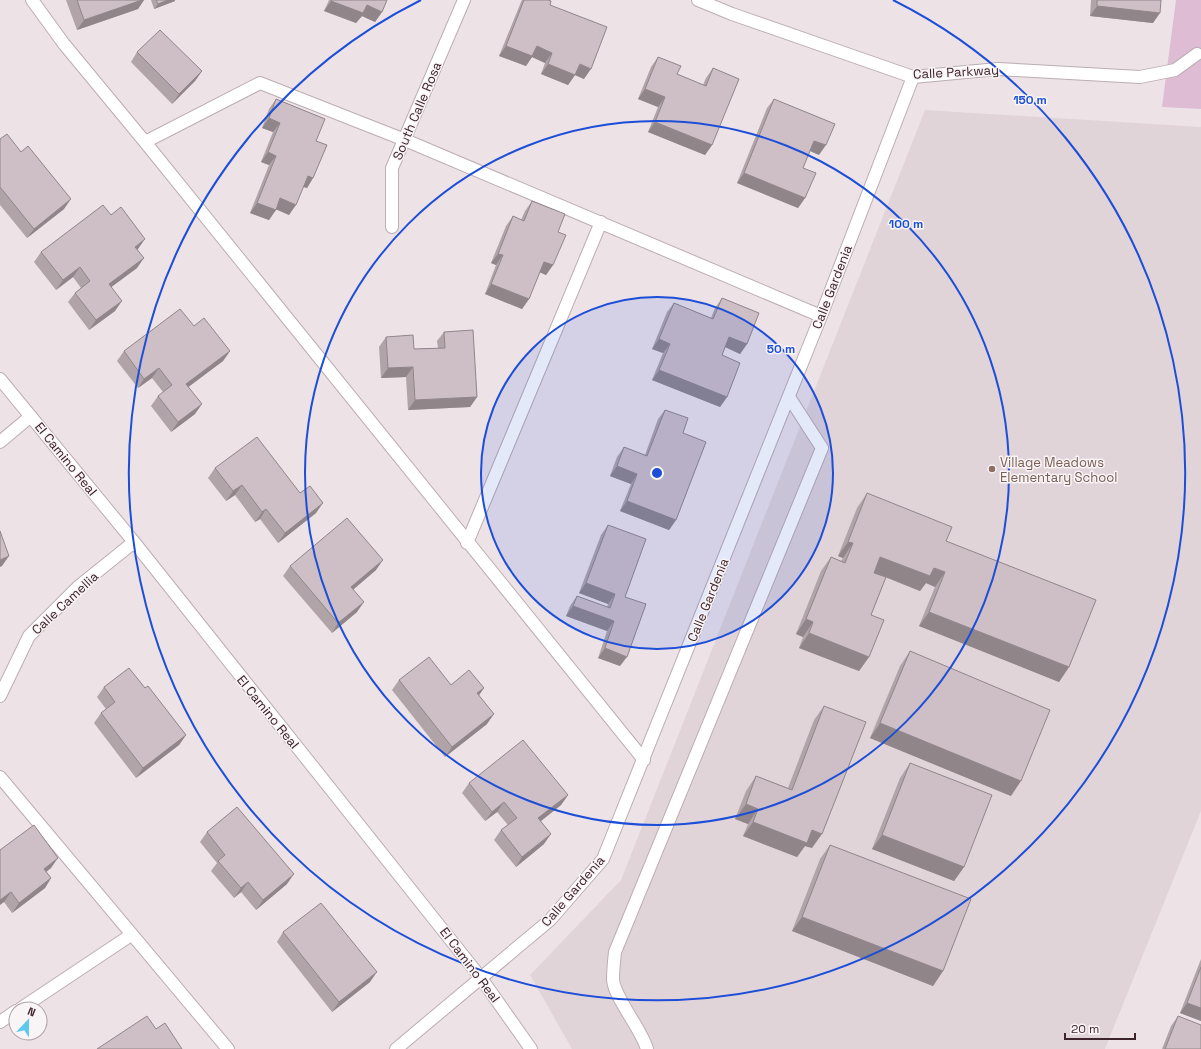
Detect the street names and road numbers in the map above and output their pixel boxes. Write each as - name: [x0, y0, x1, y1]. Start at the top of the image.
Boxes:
- street label: South Calle Rosa: [389, 59, 446, 163]
- street label: Calle Parkway: [913, 61, 999, 83]
- street label: Calle Gardenia: [808, 242, 856, 331]
- street label: El Camino Real: [31, 419, 101, 499]
- street label: Calle Gardenia: [684, 555, 733, 644]
- street label: Calle Camellia: [28, 567, 102, 638]
- street label: El Camino Real: [233, 672, 303, 752]
- street label: Calle Gardenia: [538, 852, 609, 930]
- street label: El Camino Real: [436, 924, 504, 1006]

